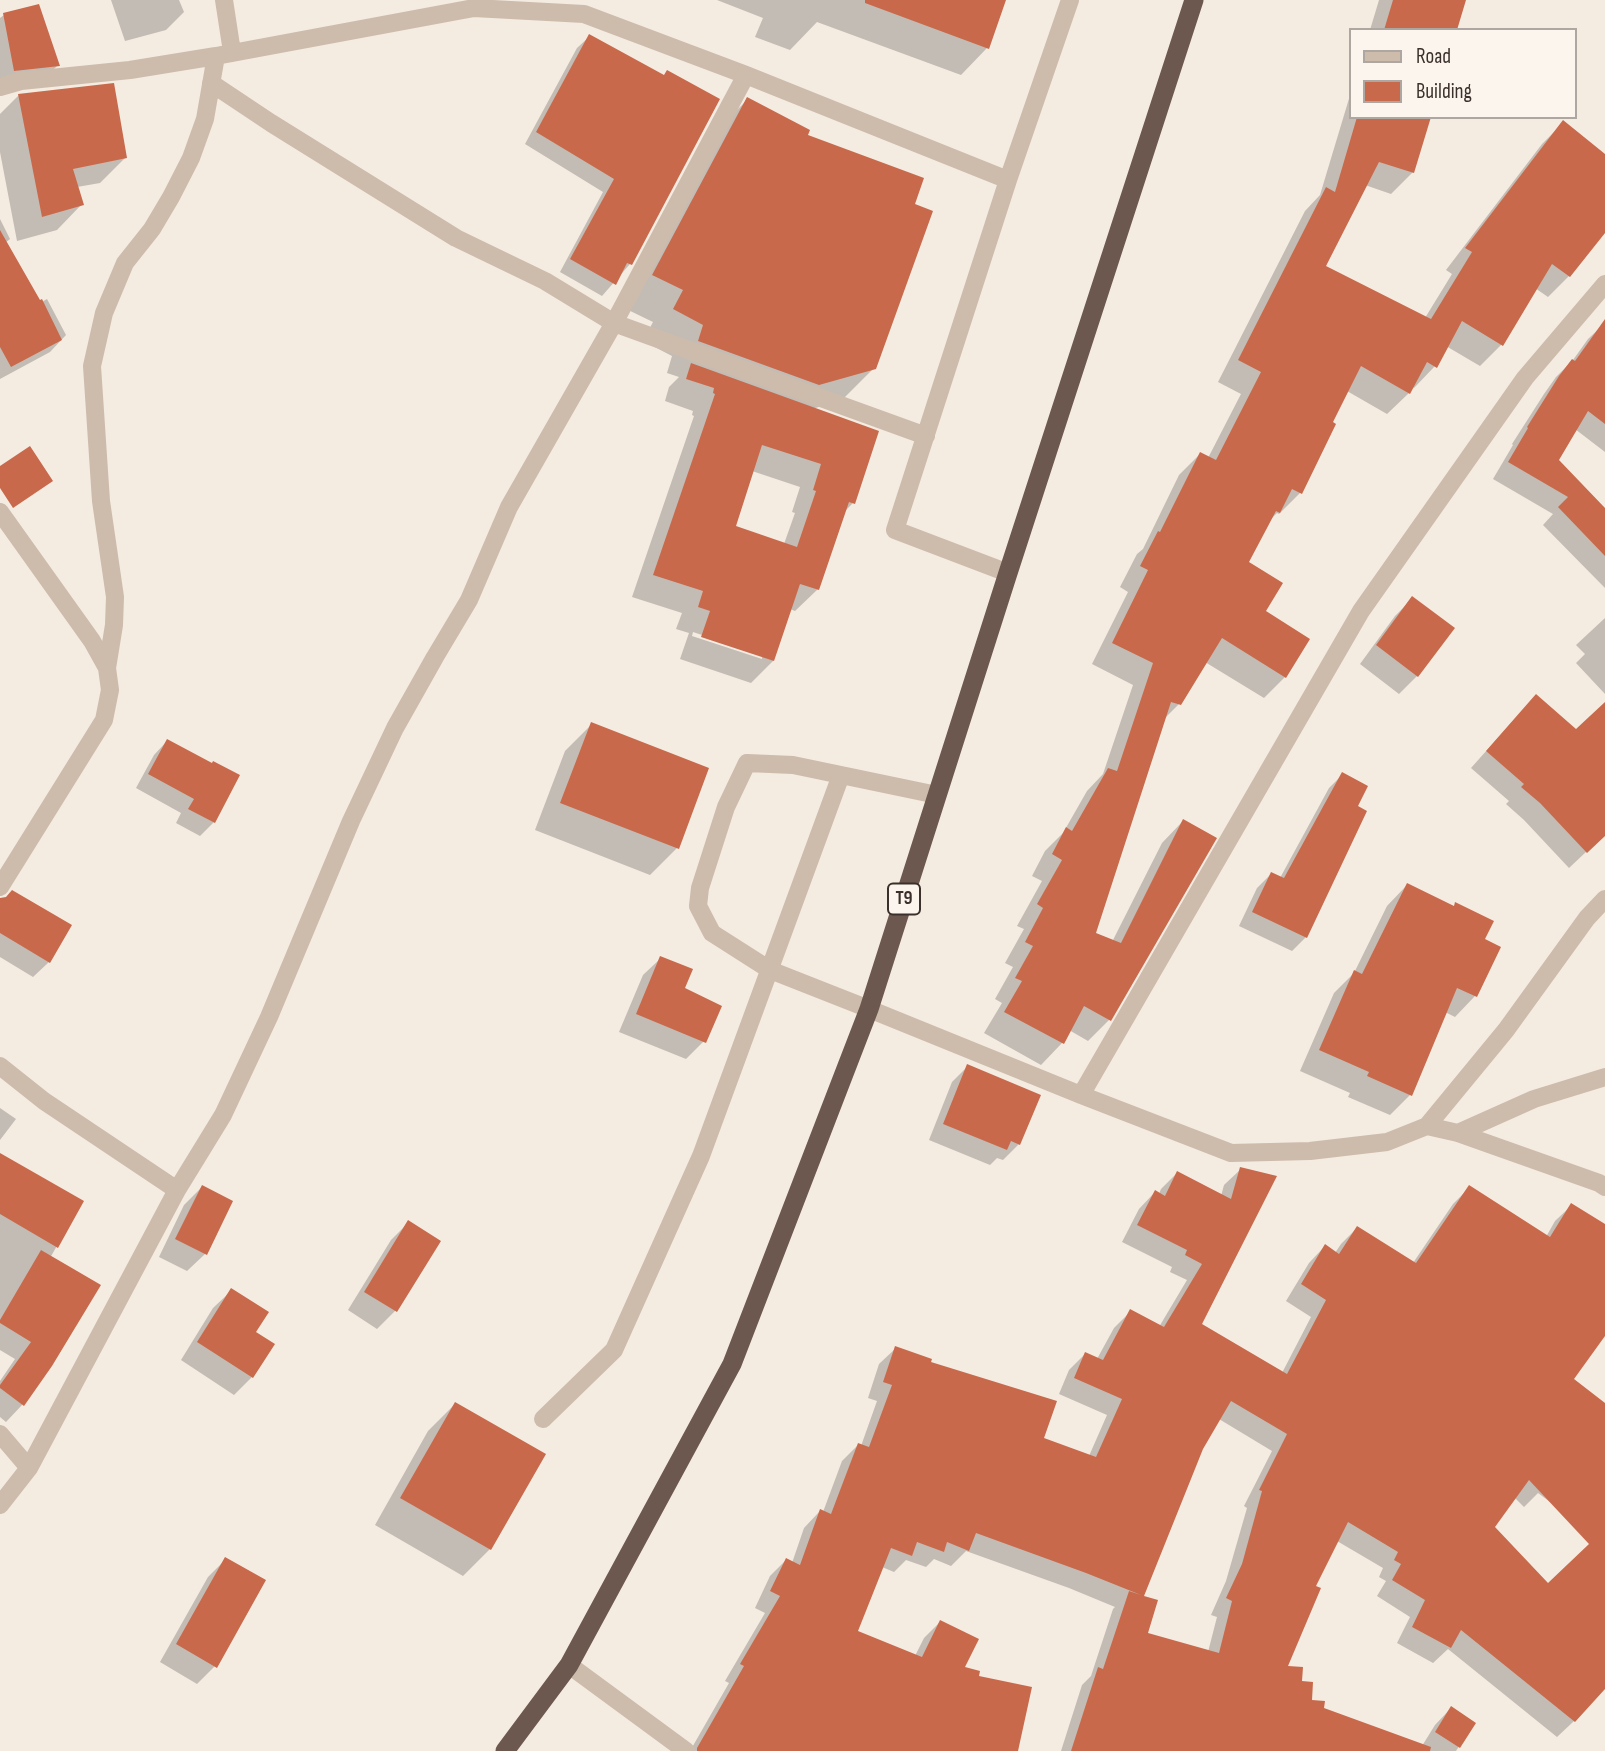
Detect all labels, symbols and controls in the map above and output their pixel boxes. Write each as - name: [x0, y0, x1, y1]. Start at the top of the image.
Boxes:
- legend: [1350, 28, 1577, 119]
- text: Road: [1416, 44, 1451, 69]
- text: Building: [1416, 79, 1472, 104]
- road number: T9: [888, 884, 920, 914]

